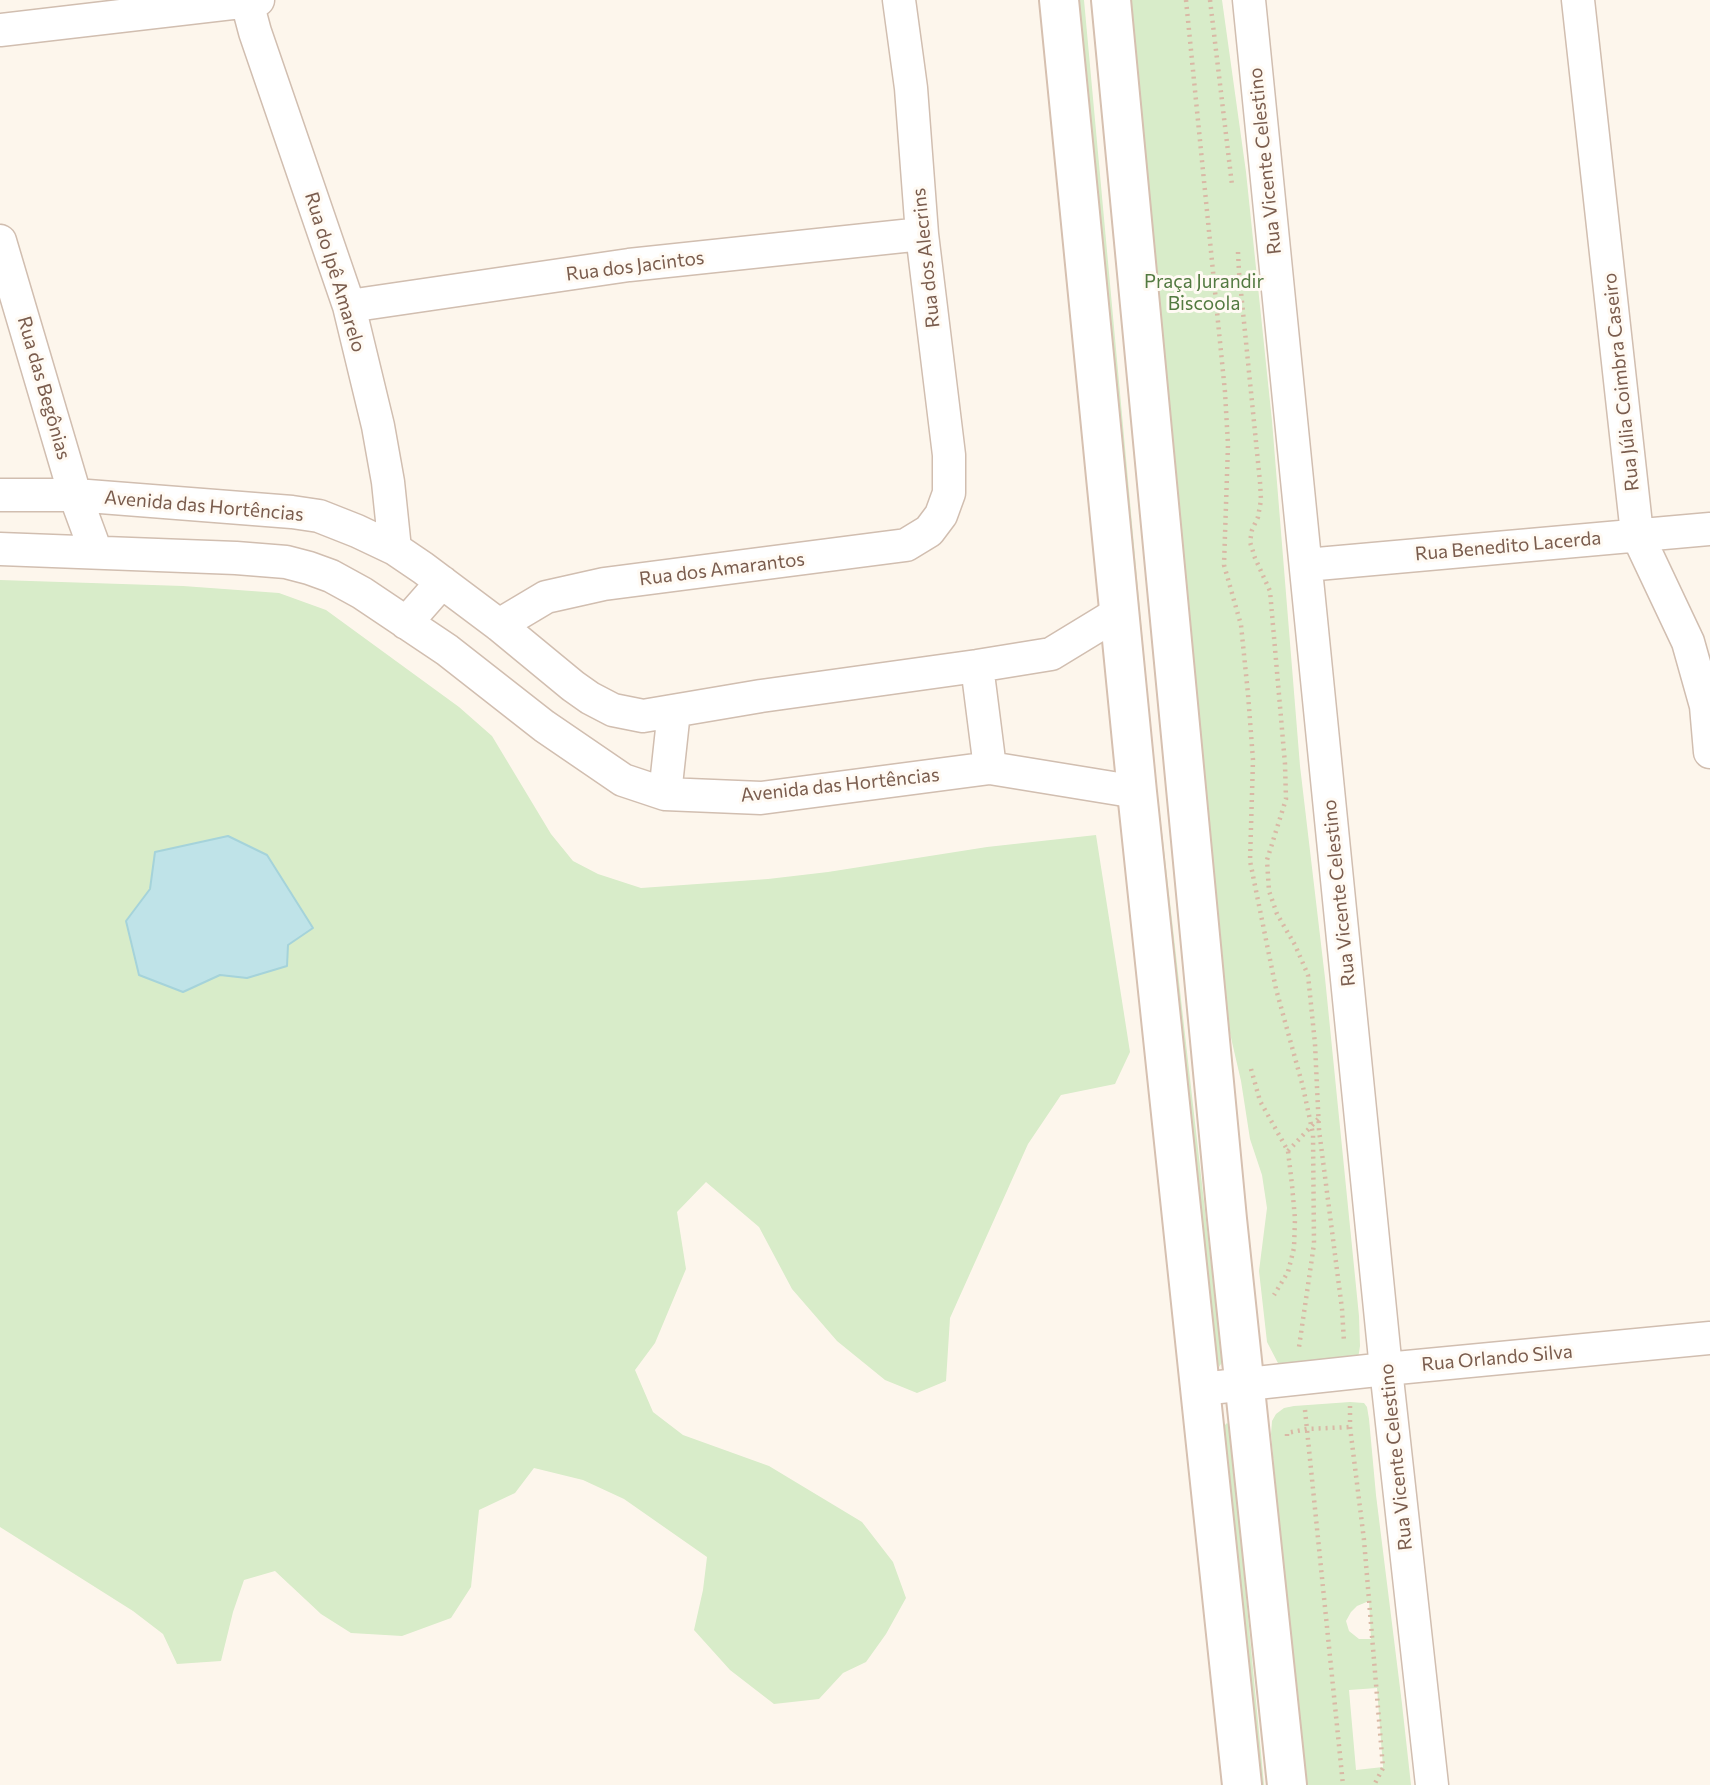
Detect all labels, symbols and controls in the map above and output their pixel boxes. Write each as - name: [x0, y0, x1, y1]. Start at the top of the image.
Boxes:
- street label: Rua Vicente Celestino: [1244, 66, 1286, 256]
- street label: Rua dos Alecrins: [907, 187, 945, 329]
- street label: Rua do Ipê Amarelo: [300, 189, 370, 355]
- street label: Rua dos Jacintos: [564, 246, 706, 286]
- park label: Praça Jurandir Biscoola: [1144, 271, 1264, 315]
- street label: Rua Júlia Coimbra Caseiro: [1598, 272, 1644, 492]
- street label: Rua das Begônias: [13, 314, 75, 462]
- street label: Avenida das Hortências: [103, 486, 305, 526]
- street label: Rua Benedito Lacerda: [1414, 526, 1602, 566]
- street label: Rua dos Amarantos: [638, 548, 806, 590]
- street label: Avenida das Hortências: [739, 763, 941, 807]
- street label: Rua Vicente Celestino: [1318, 798, 1360, 988]
- street label: Rua Orlando Silva: [1420, 1340, 1574, 1376]
- street label: Rua Vicente Celestino: [1375, 1362, 1417, 1552]

